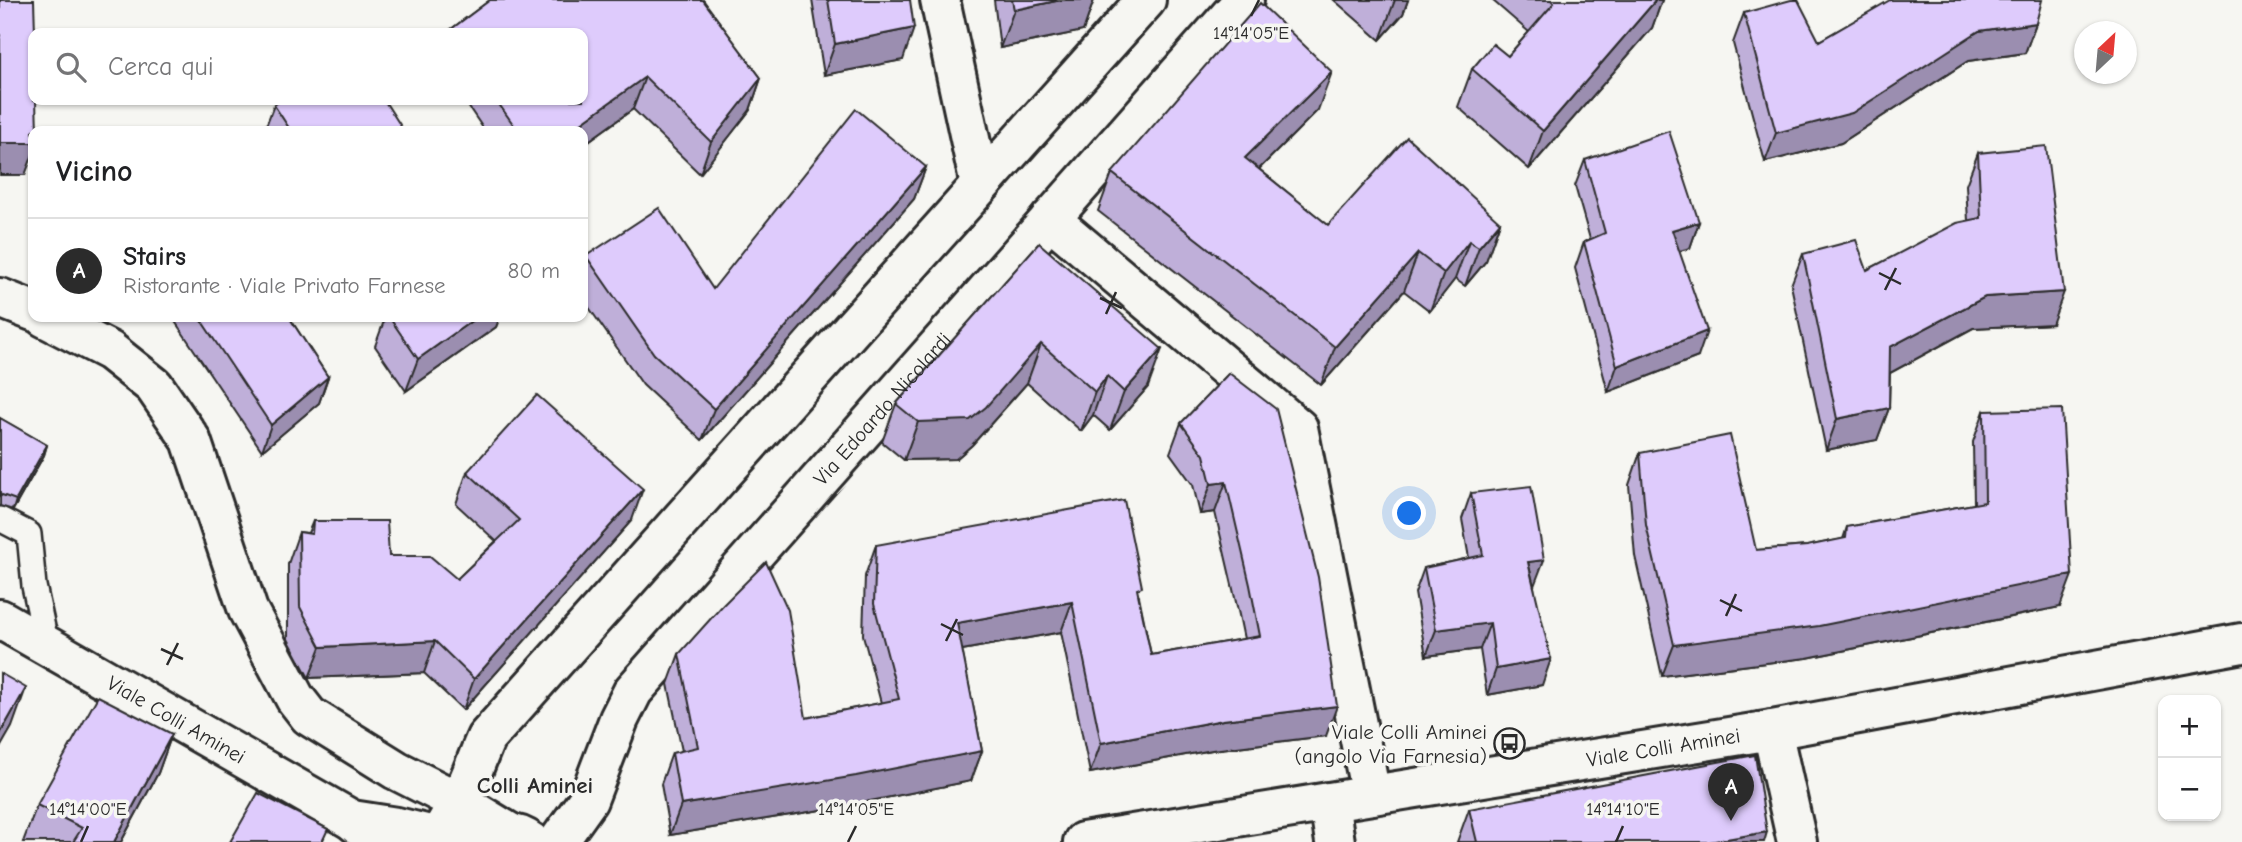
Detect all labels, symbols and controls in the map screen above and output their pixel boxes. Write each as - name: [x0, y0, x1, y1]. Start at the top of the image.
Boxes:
- north arrow: [2074, 21, 2137, 84]
- text: 14°14'05"E: [1213, 23, 1289, 44]
- search box: [28, 28, 588, 105]
- icon: search: [52, 48, 90, 86]
- text: Cerca qui: [108, 52, 214, 82]
- text: Vicino: [56, 154, 133, 189]
- text: Stairs: [123, 242, 186, 272]
- text: A: [73, 257, 85, 284]
- text: 80 m: [507, 257, 560, 284]
- text: Ristorante · Viale Privato Farnese: [123, 272, 446, 299]
- street label: Via Edoardo Nicolardi: [809, 328, 956, 490]
- your location: [1392, 496, 1426, 530]
- street label: Viale Colli Aminei: [103, 671, 250, 769]
- map controls: [2158, 695, 2221, 821]
- button: +: [2158, 695, 2221, 758]
- place label: Viale Colli Aminei (angolo Via Farnesia): [1295, 720, 1487, 768]
- street label: Viale Colli Aminei: [1585, 723, 1742, 772]
- bus stop icon: Viale Colli Aminei (angolo Via Farnesia): [1493, 727, 1527, 761]
- button: −: [2158, 758, 2221, 821]
- pin: A: [1708, 763, 1754, 821]
- district label: Colli Aminei: [477, 772, 593, 799]
- text: 14°14'00"E: [49, 799, 127, 820]
- text: 14°14'05"E: [818, 799, 894, 820]
- text: 14°14'10"E: [1586, 799, 1660, 820]

